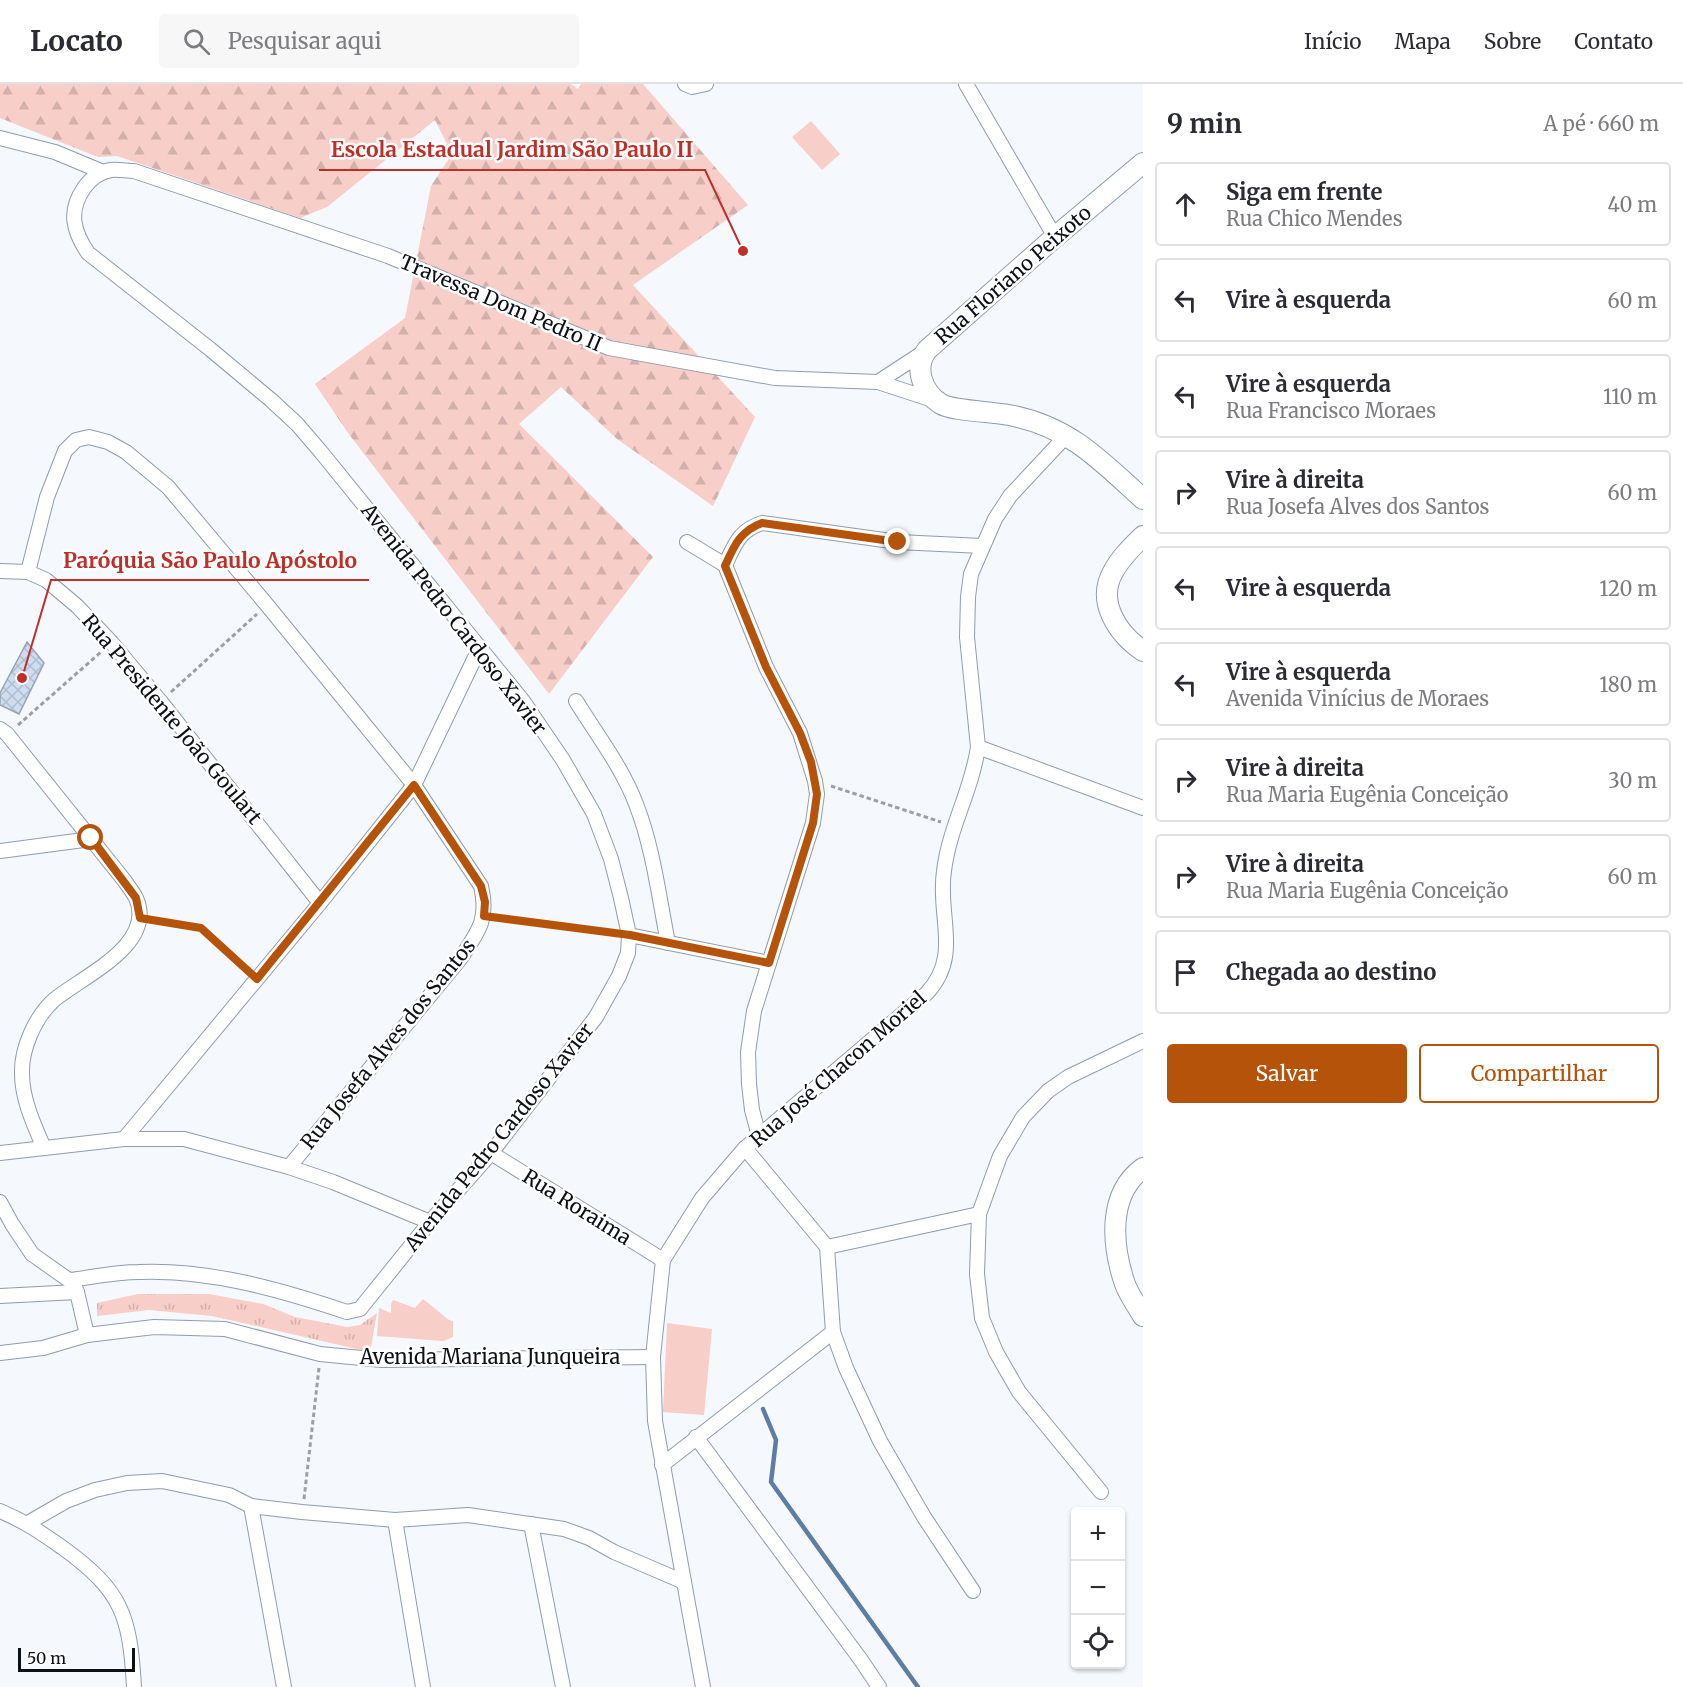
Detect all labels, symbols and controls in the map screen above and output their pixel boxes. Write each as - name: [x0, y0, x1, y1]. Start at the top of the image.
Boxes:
- search box: [159, 14, 579, 68]
- text: Locato: [30, 23, 123, 59]
- icon: search: [180, 25, 213, 58]
- text: Pesquisar aqui: [228, 27, 382, 55]
- text: Início: [1304, 28, 1362, 55]
- text: Mapa: [1395, 28, 1451, 55]
- text: Sobre: [1484, 28, 1541, 55]
- text: Contato: [1574, 28, 1653, 55]
- text: 9 min: [1167, 107, 1242, 140]
- text: A pé · 660 m: [1544, 111, 1659, 136]
- callout: Escola Estadual Jardim São Paulo II: [319, 131, 705, 170]
- text: Escola Estadual Jardim São Paulo II: [331, 136, 693, 163]
- text: Siga em frente: [1226, 178, 1382, 206]
- icon: ahead: [1169, 188, 1202, 221]
- text: 40 m: [1607, 192, 1657, 217]
- street label: Rua Floriano Peixoto: [929, 200, 1096, 349]
- text: Rua Chico Mendes: [1226, 206, 1403, 231]
- street label: Travessa Dom Pedro II: [396, 249, 606, 356]
- icon: left: [1169, 284, 1202, 317]
- text: Vire à esquerda: [1226, 286, 1391, 314]
- text: 60 m: [1607, 288, 1657, 313]
- text: Vire à esquerda: [1226, 370, 1391, 398]
- icon: left: [1169, 380, 1202, 413]
- text: 110 m: [1603, 384, 1657, 409]
- text: Rua Francisco Moraes: [1226, 398, 1436, 423]
- text: Vire à direita: [1226, 466, 1364, 494]
- icon: right: [1169, 476, 1202, 509]
- text: 60 m: [1607, 480, 1657, 505]
- text: Rua Josefa Alves dos Santos: [1226, 494, 1489, 519]
- street label: Avenida Pedro Cardoso Xavier: [356, 497, 552, 739]
- route end: [884, 528, 910, 554]
- callout: Paróquia São Paulo Apóstolo: [51, 541, 369, 580]
- text: Paróquia São Paulo Apóstolo: [63, 547, 357, 574]
- icon: left: [1169, 572, 1202, 605]
- text: Vire à esquerda: [1226, 574, 1391, 602]
- text: 120 m: [1599, 576, 1657, 601]
- street label: Rua Presidente João Goulart: [77, 609, 268, 829]
- text: Vire à esquerda: [1226, 658, 1391, 686]
- icon: left: [1169, 668, 1202, 701]
- text: 180 m: [1599, 672, 1657, 697]
- text: Avenida Vinícius de Moraes: [1226, 686, 1489, 711]
- text: Vire à direita: [1226, 754, 1364, 782]
- icon: right: [1169, 764, 1202, 797]
- text: 30 m: [1608, 768, 1657, 793]
- text: Rua Maria Eugênia Conceição: [1226, 782, 1508, 807]
- route start: [77, 824, 103, 850]
- text: Vire à direita: [1226, 850, 1364, 878]
- icon: right: [1169, 860, 1202, 893]
- text: 60 m: [1607, 864, 1657, 889]
- text: Rua Maria Eugênia Conceição: [1226, 878, 1508, 903]
- street label: Rua Josefa Alves dos Santos: [295, 933, 480, 1154]
- icon: arrive: [1169, 956, 1202, 989]
- text: Chegada ao destino: [1226, 958, 1436, 986]
- street label: Rua José Chacon Moriel: [745, 985, 931, 1152]
- street label: Avenida Pedro Cardoso Xavier: [398, 1018, 598, 1257]
- button: Salvar: [1167, 1044, 1407, 1103]
- button: Compartilhar: [1419, 1044, 1659, 1103]
- street label: Rua Roraima: [518, 1163, 637, 1250]
- street label: Avenida Mariana Junqueira: [359, 1344, 620, 1369]
- map controls: [1071, 1507, 1125, 1669]
- button: +: [1071, 1507, 1125, 1561]
- button: −: [1071, 1561, 1125, 1615]
- button: locate: [1071, 1615, 1125, 1669]
- scale bar: [18, 1645, 135, 1672]
- text: 50 m: [27, 1648, 66, 1668]

